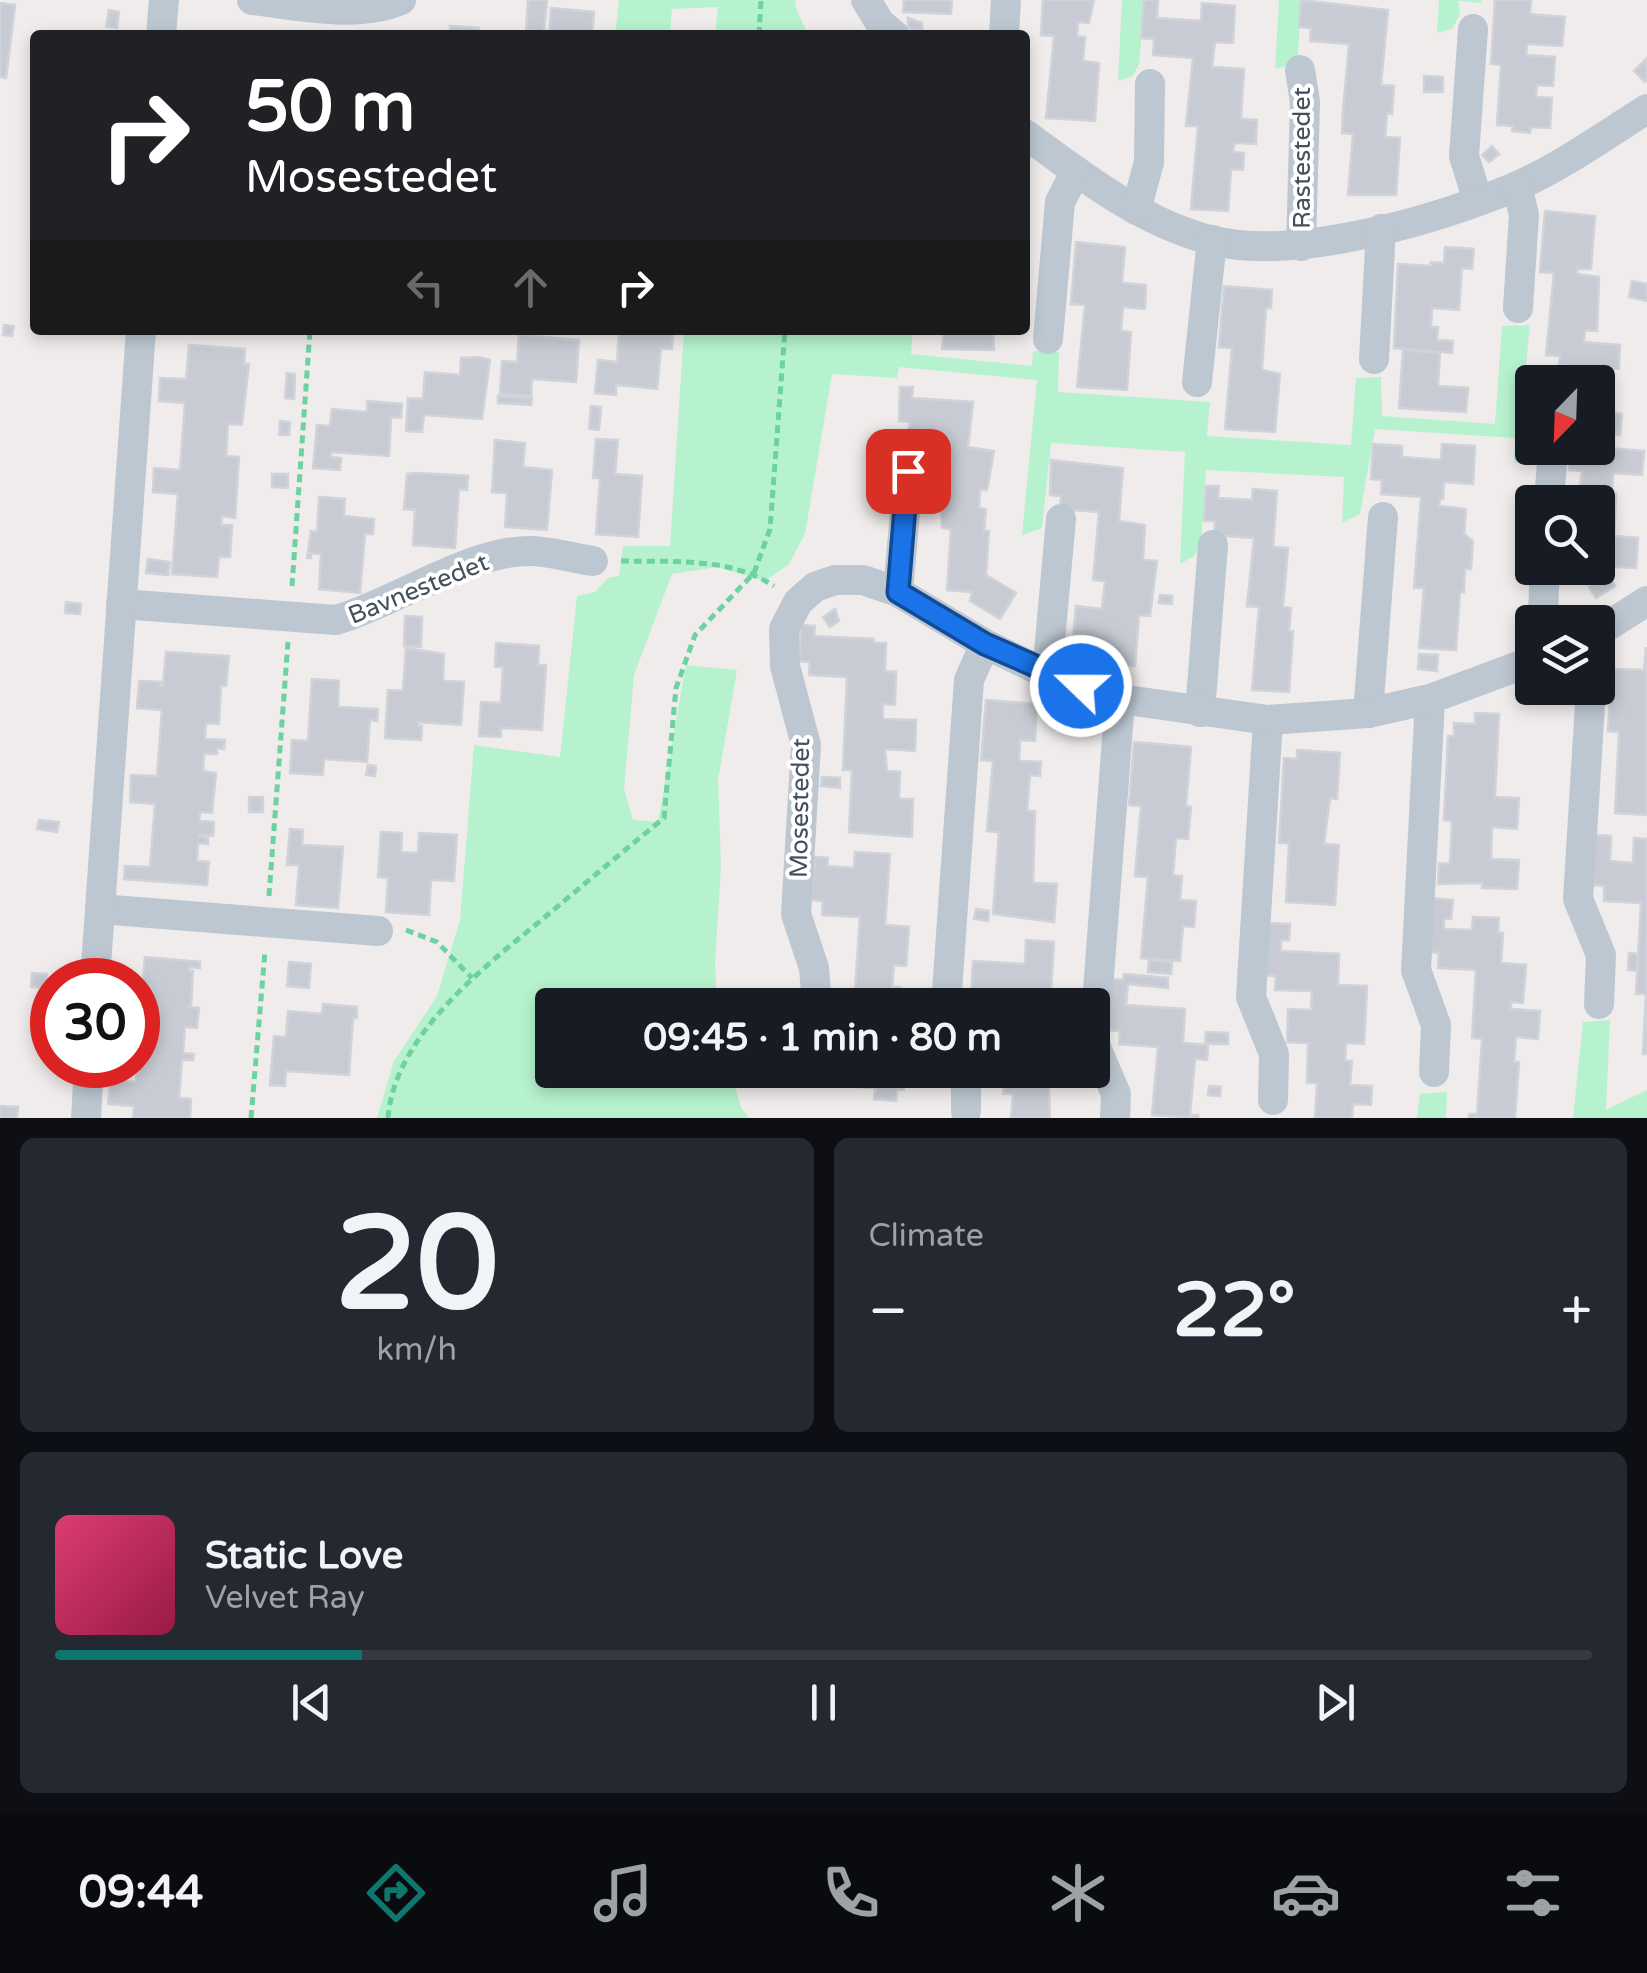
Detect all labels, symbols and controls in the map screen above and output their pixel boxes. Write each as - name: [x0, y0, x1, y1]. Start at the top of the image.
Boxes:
- text: 50 m: [245, 66, 415, 150]
- icon: right: [80, 70, 210, 200]
- street label: Rastestedet: [1287, 86, 1317, 229]
- text: Mosestedet: [245, 151, 497, 205]
- icon: left: [398, 260, 453, 315]
- icon: ahead: [503, 260, 558, 315]
- icon: right: [608, 260, 663, 315]
- north arrow: [1515, 365, 1615, 465]
- map controls: [1515, 365, 1615, 705]
- pin: [866, 429, 951, 514]
- icon: arrive: [881, 444, 936, 499]
- button: search: [1515, 485, 1615, 585]
- street label: Bavnestedet: [344, 547, 493, 631]
- button: layers: [1515, 605, 1615, 705]
- position arrow: [1029, 634, 1133, 738]
- street label: Mosestedet: [784, 737, 816, 878]
- speed limit sign: 30: [30, 958, 160, 1088]
- text: 09:45 · 1 min · 80 m: [643, 1015, 1002, 1061]
- text: 20: [335, 1188, 498, 1344]
- text: Climate: [869, 1217, 984, 1255]
- text: 22°: [1173, 1266, 1296, 1356]
- text: −: [869, 1279, 908, 1345]
- text: +: [1561, 1279, 1592, 1345]
- text: km/h: [377, 1331, 457, 1369]
- text: Static Love: [205, 1533, 403, 1579]
- text: Velvet Ray: [205, 1579, 365, 1617]
- icon: previous: [284, 1675, 339, 1730]
- icon: pause: [796, 1675, 851, 1730]
- icon: next: [1308, 1675, 1363, 1730]
- icon: directions: [361, 1858, 431, 1928]
- icon: music: [588, 1858, 658, 1928]
- icon: phone: [816, 1858, 886, 1928]
- icon: climate: [1043, 1858, 1113, 1928]
- icon: car: [1271, 1858, 1341, 1928]
- icon: filters: [1498, 1858, 1568, 1928]
- text: 09:44: [79, 1866, 203, 1920]

